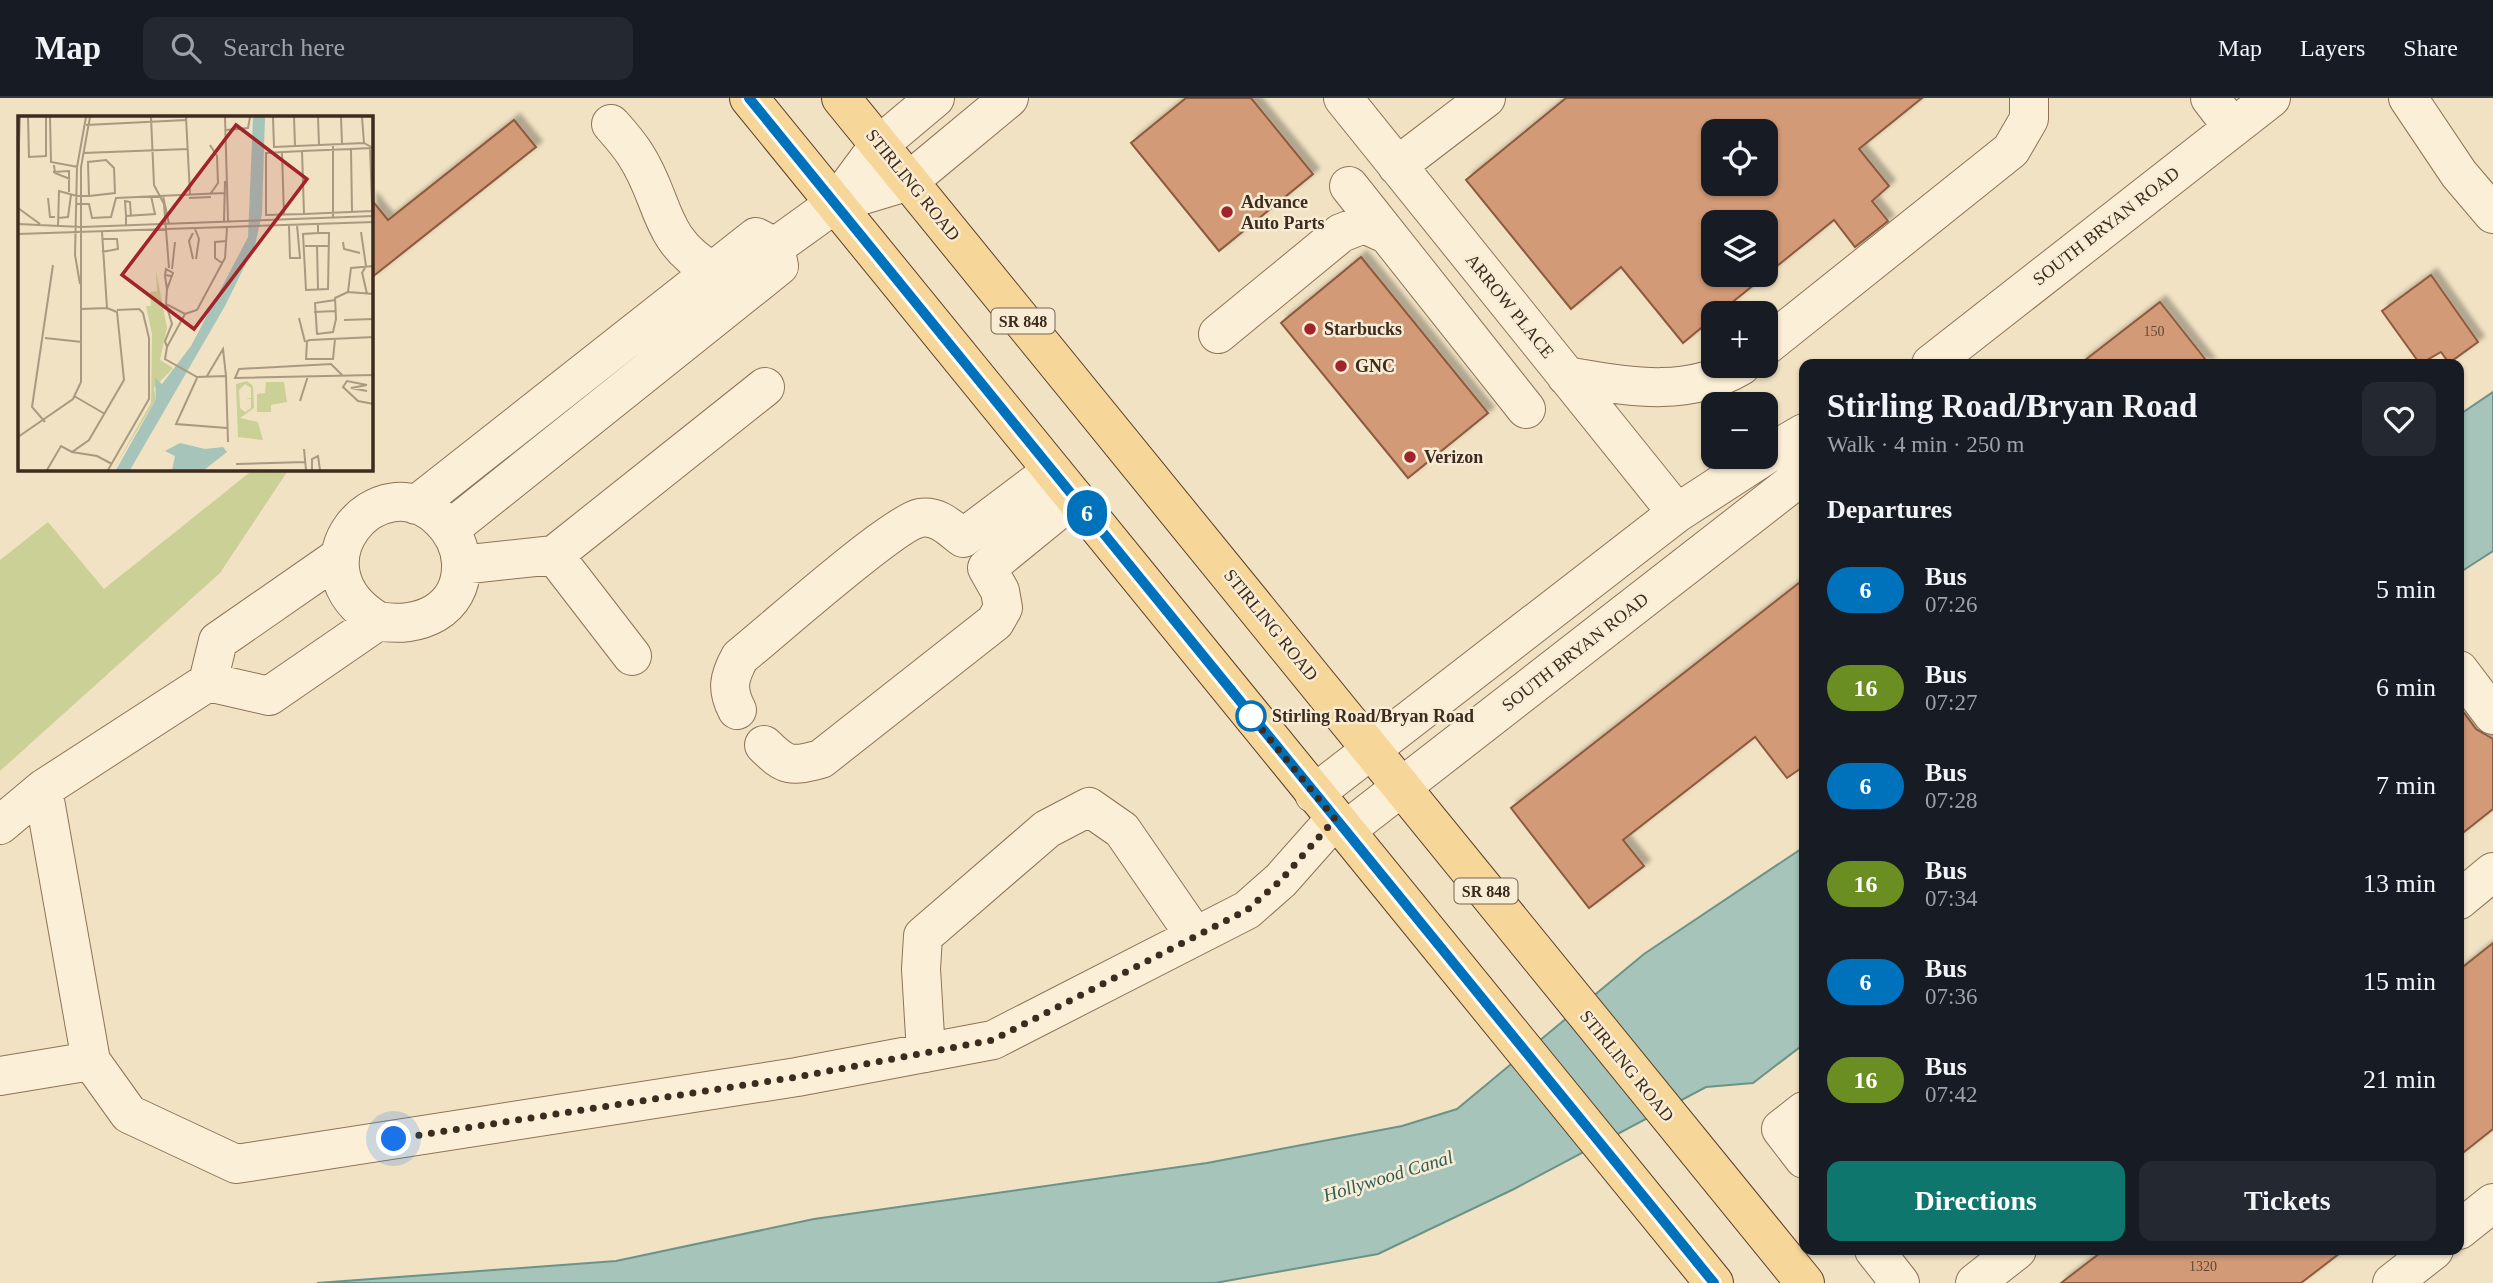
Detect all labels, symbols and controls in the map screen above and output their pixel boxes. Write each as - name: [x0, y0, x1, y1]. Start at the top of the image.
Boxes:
- search box: [143, 17, 633, 80]
- icon: search: [167, 29, 205, 67]
- text: Map: [35, 30, 101, 66]
- text: Search here: [223, 33, 345, 62]
- text: Map: [2218, 35, 2262, 61]
- text: Layers: [2300, 35, 2365, 61]
- text: Share: [2403, 35, 2458, 61]
- inset map: [18, 116, 373, 471]
- map controls: [1701, 119, 1778, 469]
- button: locate: [1701, 119, 1778, 196]
- street label: STIRLING ROAD: [862, 125, 964, 245]
- street label: SOUTH BRYAN ROAD: [2029, 163, 2183, 289]
- place label: Advance Auto Parts: [1241, 192, 1325, 233]
- marker: Advance Auto Parts: [1219, 204, 1235, 220]
- button: layers: [1701, 210, 1778, 287]
- street label: ARROW PLACE: [1462, 250, 1558, 362]
- button: +: [1701, 301, 1778, 378]
- road number: SR 848: [992, 308, 1054, 334]
- place label: Starbucks: [1324, 319, 1402, 339]
- marker: Starbucks: [1302, 321, 1318, 337]
- house number: 150: [2144, 324, 2165, 339]
- place label: GNC: [1355, 356, 1395, 376]
- marker: GNC: [1333, 358, 1349, 374]
- button: heart: [2362, 382, 2436, 456]
- text: Stirling Road/Bryan Road: [1827, 388, 2197, 424]
- button: −: [1701, 392, 1778, 469]
- text: Walk · 4 min · 250 m: [1827, 432, 2024, 457]
- place label: Verizon: [1424, 447, 1483, 467]
- marker: Verizon: [1402, 449, 1418, 465]
- line badge: 6: [1064, 490, 1110, 536]
- text: Departures: [1827, 495, 1952, 524]
- text: 6: [1081, 500, 1093, 526]
- text: Bus: [1925, 562, 1967, 591]
- street label: STIRLING ROAD: [1220, 565, 1322, 685]
- text: 5 min: [2376, 575, 2436, 604]
- text: 6: [1860, 577, 1872, 603]
- street label: SOUTH BRYAN ROAD: [1498, 589, 1652, 715]
- text: 07:26: [1925, 592, 1977, 617]
- text: Bus: [1925, 660, 1967, 689]
- text: 6 min: [2376, 673, 2436, 702]
- text: 16: [1854, 675, 1878, 701]
- text: 07:27: [1925, 690, 1977, 715]
- marker: Stirling Road/Bryan Road: [1236, 701, 1266, 731]
- place label: Stirling Road/Bryan Road: [1272, 706, 1474, 726]
- text: Bus: [1925, 758, 1967, 787]
- text: 7 min: [2376, 771, 2436, 800]
- text: 6: [1860, 773, 1872, 799]
- text: 07:28: [1925, 788, 1977, 813]
- text: Bus: [1925, 856, 1967, 885]
- text: 13 min: [2363, 869, 2436, 898]
- text: 16: [1854, 871, 1878, 897]
- road number: SR 848: [1454, 878, 1518, 904]
- text: 07:34: [1925, 886, 1977, 911]
- text: Bus: [1925, 954, 1967, 983]
- text: 15 min: [2363, 967, 2436, 996]
- text: 6: [1860, 969, 1872, 995]
- text: 07:36: [1925, 984, 1977, 1009]
- street label: STIRLING ROAD: [1576, 1006, 1678, 1126]
- text: Bus: [1925, 1052, 1967, 1081]
- text: 21 min: [2363, 1065, 2436, 1094]
- text: 16: [1854, 1067, 1878, 1093]
- text: 07:42: [1925, 1082, 1977, 1107]
- your location: [376, 1121, 411, 1156]
- water label: Hollywood Canal: [1320, 1146, 1455, 1206]
- button: Directions: [1827, 1161, 2125, 1241]
- button: Tickets: [2139, 1161, 2436, 1241]
- house number: 1320: [2189, 1259, 2217, 1274]

